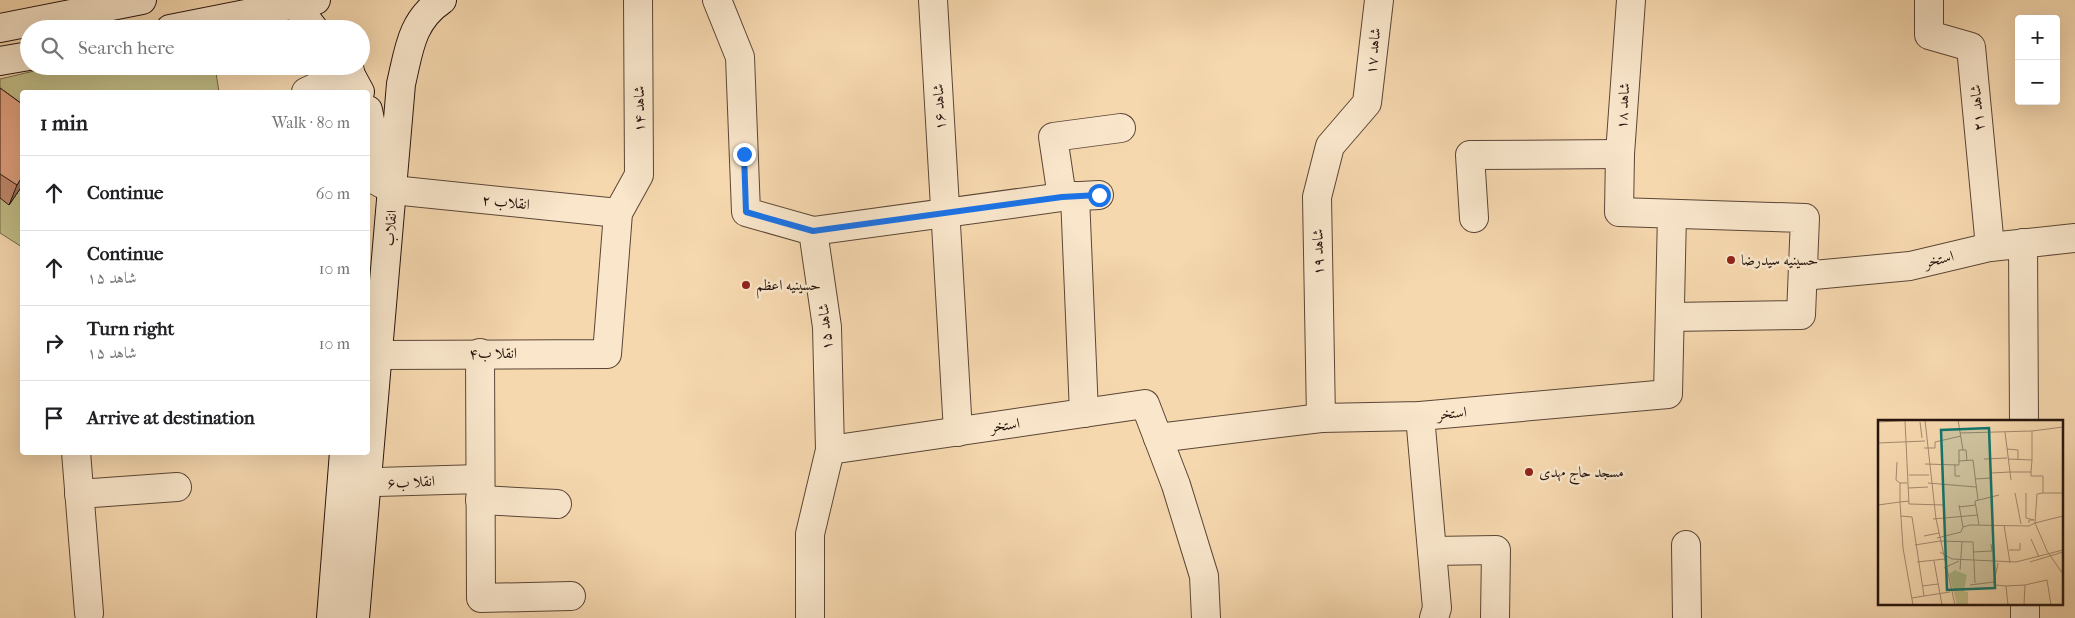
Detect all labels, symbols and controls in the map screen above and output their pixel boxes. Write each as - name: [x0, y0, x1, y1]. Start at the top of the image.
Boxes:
- map controls: [2015, 15, 2060, 105]
- button: +: [2015, 15, 2060, 60]
- search box: [20, 20, 370, 75]
- street label: شاهد ۱۷: [1362, 27, 1384, 75]
- icon: search: [38, 34, 66, 62]
- text: Search here: [78, 37, 174, 59]
- button: −: [2015, 60, 2060, 105]
- street label: شاهد ۱۸: [1612, 82, 1634, 130]
- street label: شاهد ۱۶: [929, 83, 949, 131]
- street label: شاهد ۲۱: [1966, 84, 1988, 132]
- street label: شاهد ۱۴: [630, 86, 648, 132]
- text: 1 min: [40, 111, 88, 135]
- text: Walk · 80 m: [272, 113, 350, 132]
- route end: [733, 143, 756, 166]
- icon: ahead: [40, 179, 68, 207]
- text: Continue: [87, 182, 163, 204]
- text: 60 m: [316, 184, 350, 203]
- route start: [1088, 184, 1111, 207]
- street label: انقلاب ۲: [481, 191, 531, 213]
- street label: انقلاب: [379, 209, 401, 247]
- street label: شاهد ۱۹: [1309, 229, 1327, 275]
- text: Continue: [87, 243, 163, 265]
- street label: استخر: [1920, 247, 1956, 273]
- place label: حسینیه سیدرضا: [1741, 251, 1818, 269]
- icon: ahead: [40, 254, 68, 282]
- marker: حسینیه سیدرضا: [1725, 254, 1737, 266]
- text: 10 m: [319, 259, 350, 278]
- text: شاهد ۱۵: [87, 268, 137, 287]
- place label: حسینیه اعظم: [756, 276, 821, 299]
- marker: حسینیه اعظم: [740, 279, 752, 291]
- street label: شاهد ۱۵: [814, 303, 836, 351]
- text: Turn right: [87, 318, 174, 340]
- icon: right: [40, 329, 68, 357]
- text: 10 m: [319, 334, 350, 353]
- text: شاهد ۱۵: [87, 343, 137, 362]
- street label: انقلا ب۴: [469, 344, 517, 362]
- street label: استخر: [1434, 403, 1468, 424]
- icon: arrive: [40, 404, 68, 432]
- text: Arrive at destination: [87, 407, 255, 429]
- street label: استخر: [987, 414, 1021, 437]
- inset map: [1878, 420, 2062, 606]
- place label: مسجد حاج مهدی: [1539, 463, 1624, 485]
- marker: مسجد حاج مهدی: [1523, 466, 1535, 478]
- street label: انقلا ب۶: [387, 472, 435, 492]

